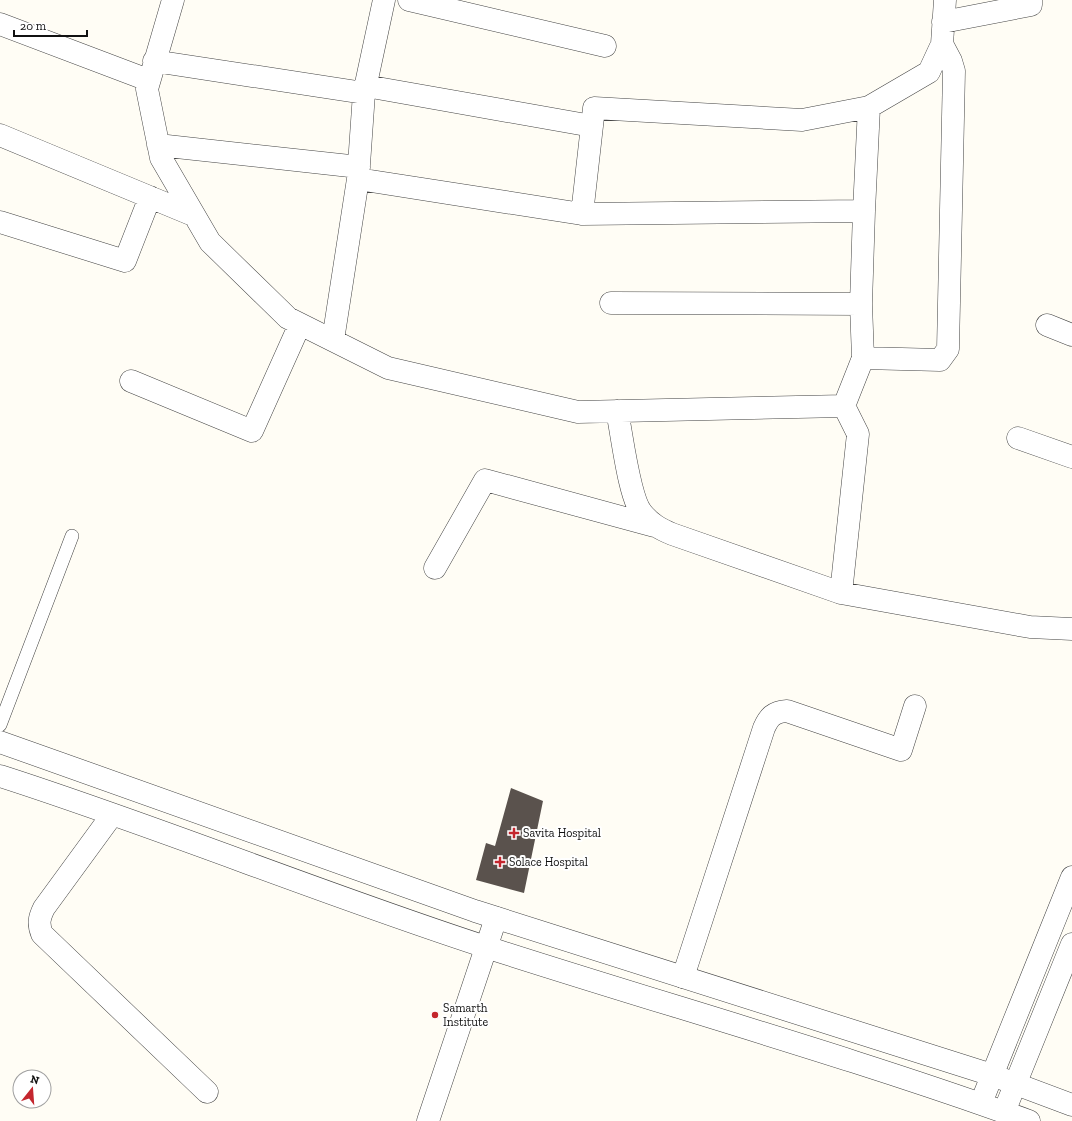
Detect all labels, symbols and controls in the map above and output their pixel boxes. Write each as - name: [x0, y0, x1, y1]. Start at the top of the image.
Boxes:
- scale bar: [14, 12, 87, 38]
- text: 20 m: [20, 19, 47, 33]
- place label: Savita Hospital: [523, 826, 601, 840]
- marker: Savita Hospital: [508, 827, 520, 839]
- place label: Solace Hospital: [509, 855, 588, 869]
- marker: Solace Hospital: [494, 856, 506, 868]
- place label: Samarth Institute: [443, 1001, 488, 1029]
- marker: Samarth Institute: [430, 1010, 440, 1020]
- north arrow: [12, 1069, 52, 1109]
- text: N: [29, 1072, 41, 1088]

